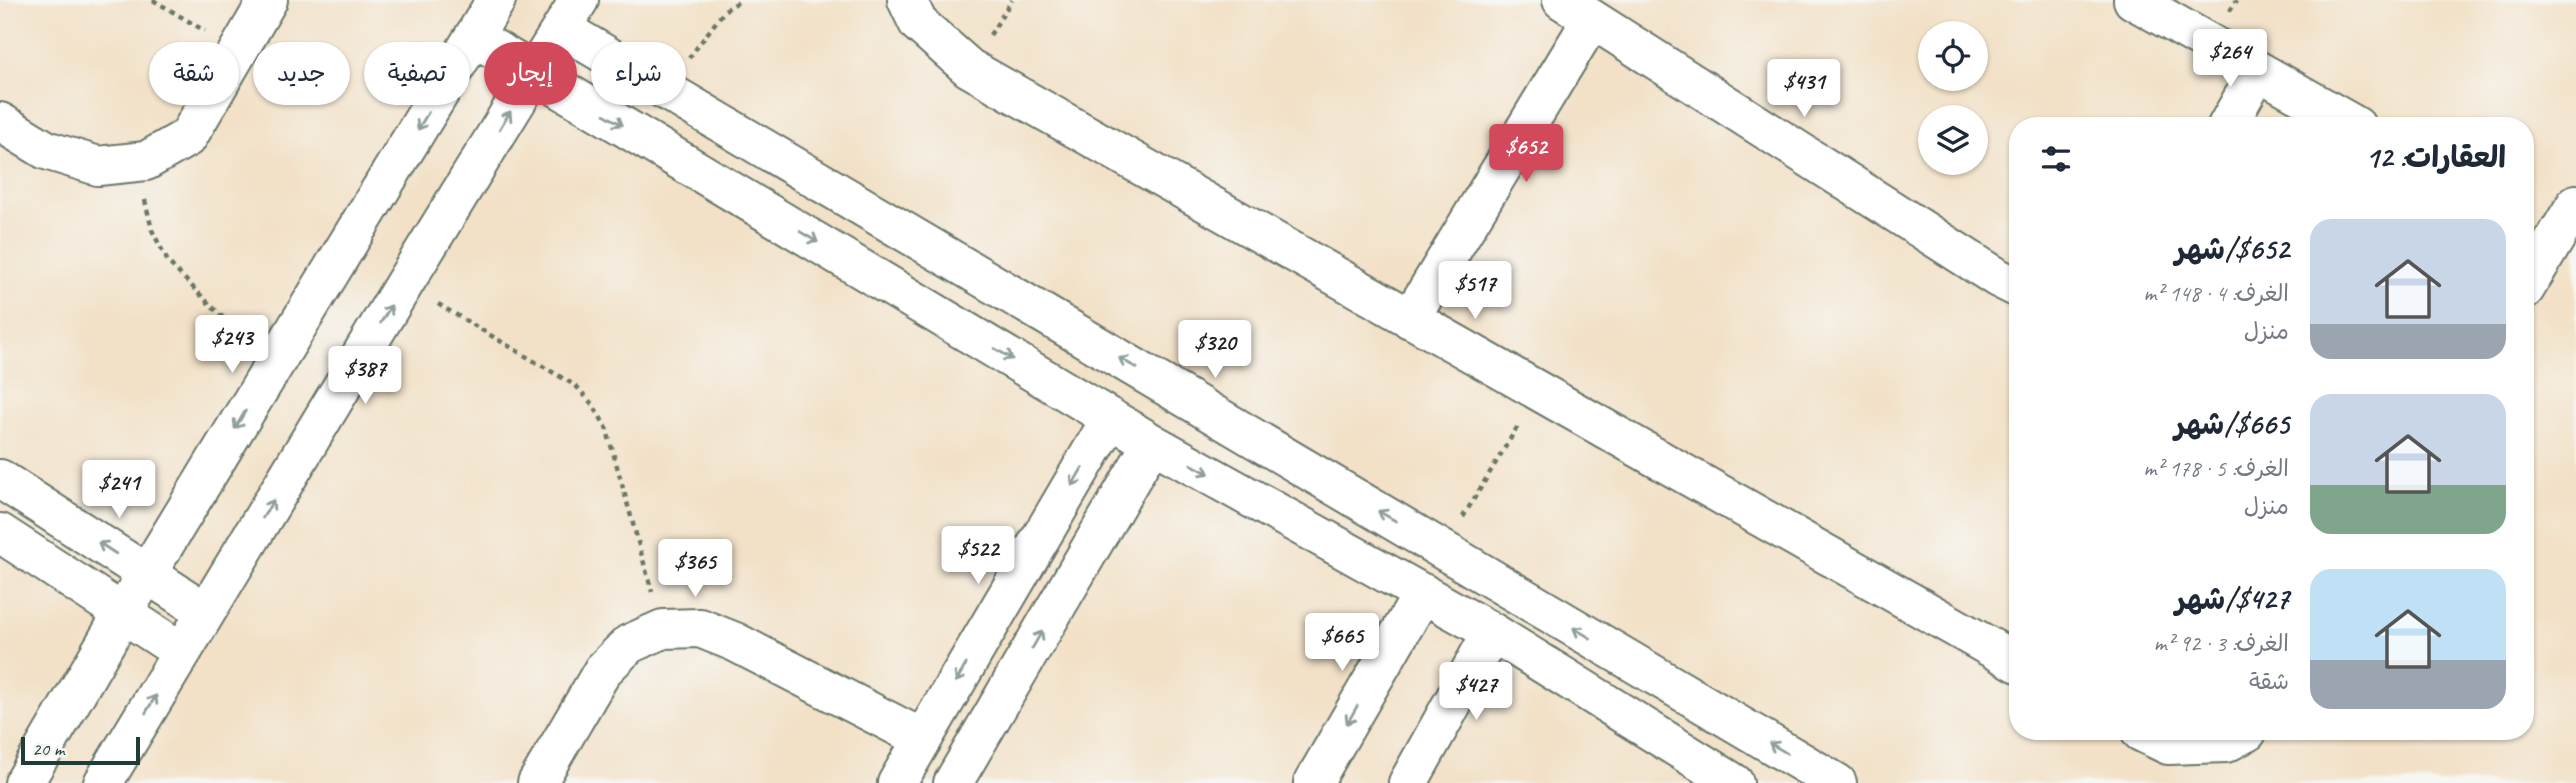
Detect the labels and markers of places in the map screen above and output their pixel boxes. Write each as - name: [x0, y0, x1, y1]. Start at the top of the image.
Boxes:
- pin: $264: [2189, 29, 2271, 89]
- pin: $431: [1763, 60, 1845, 119]
- pin: $652: [1485, 124, 1567, 184]
- pin: $517: [1434, 262, 1516, 321]
- pin: $243: [191, 316, 273, 375]
- pin: $320: [1174, 320, 1256, 380]
- pin: $387: [324, 346, 406, 406]
- pin: $241: [78, 461, 160, 520]
- pin: $522: [937, 526, 1019, 586]
- pin: $365: [654, 540, 736, 599]
- pin: $665: [1301, 614, 1383, 673]
- pin: $427: [1435, 662, 1517, 722]

